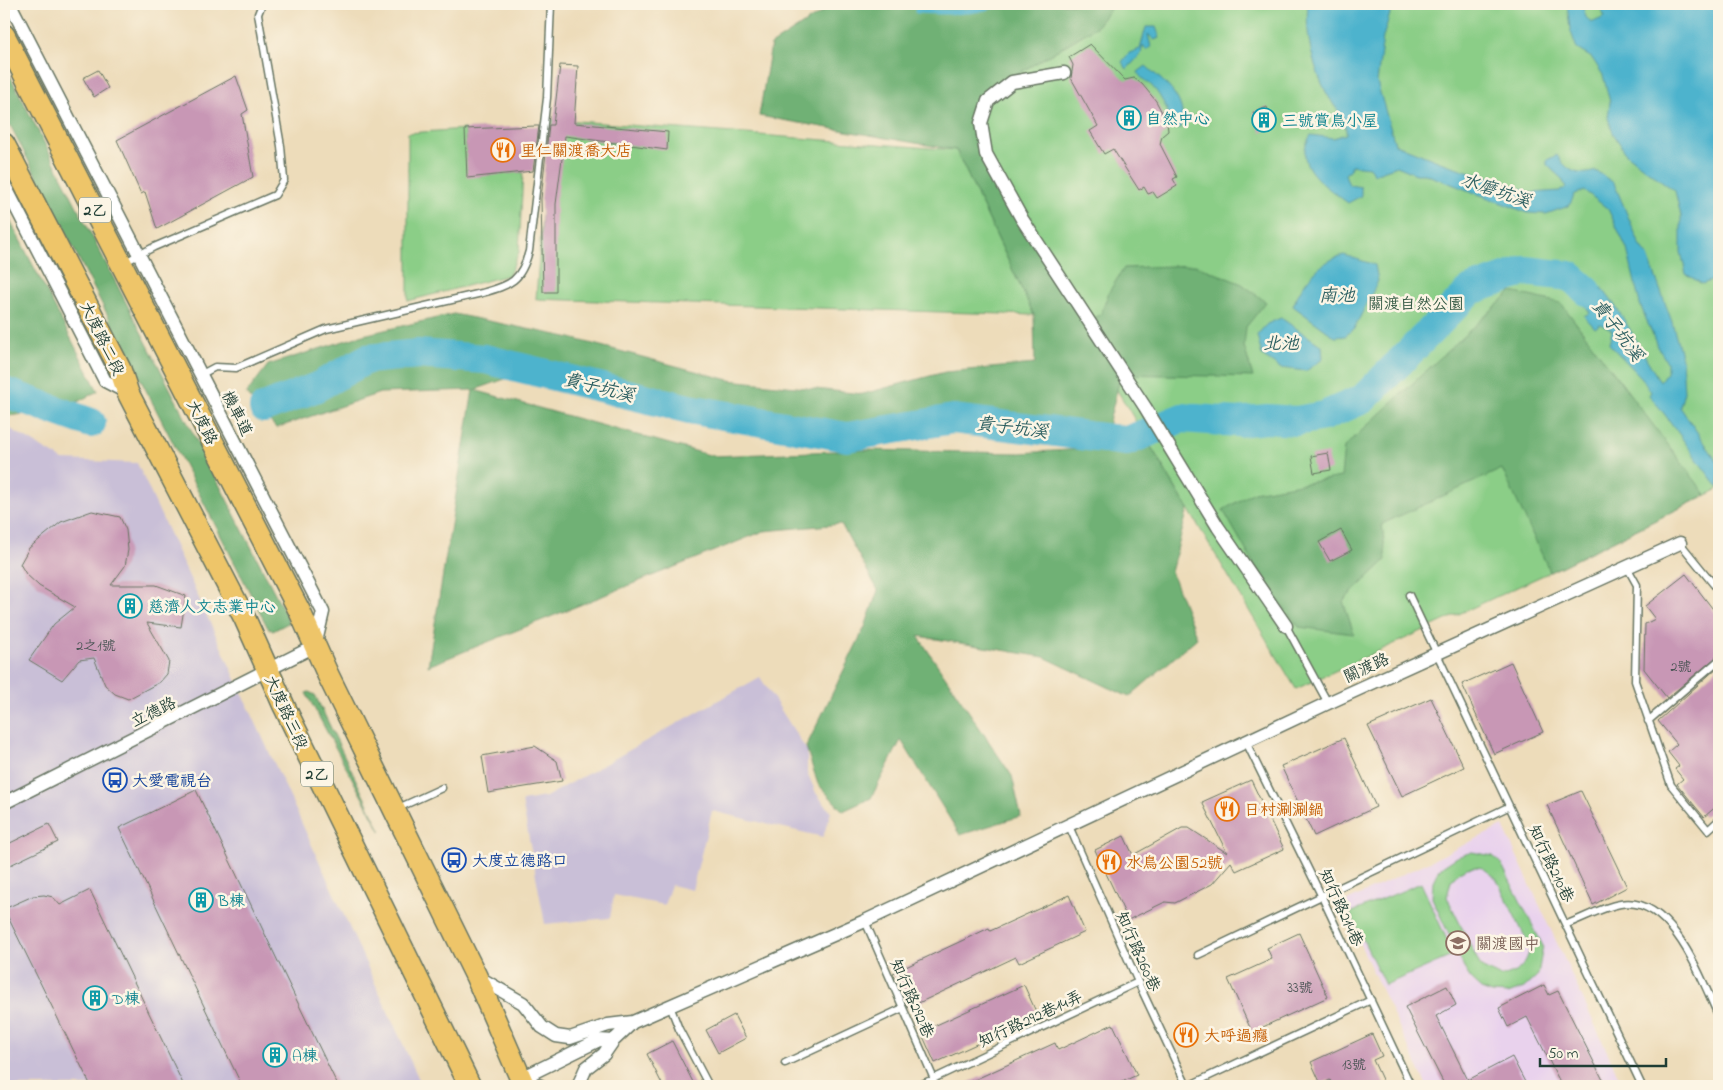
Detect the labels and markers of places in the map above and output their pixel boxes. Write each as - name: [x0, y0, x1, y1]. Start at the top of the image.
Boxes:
- building icon: 自然中心: [1116, 105, 1142, 131]
- building icon: 三號賞鳥小屋: [1251, 107, 1277, 133]
- place label: 自然中心: [1146, 108, 1210, 132]
- place label: 三號賞鳥小屋: [1282, 110, 1378, 134]
- restaurant icon: 里仁關渡喬大店: [490, 137, 516, 163]
- place label: 里仁關渡喬大店: [520, 140, 632, 164]
- building icon: 慈濟人文志業中心: [117, 593, 143, 619]
- place label: 慈濟人文志業中心: [148, 596, 276, 620]
- bus stop icon: 大愛電視台: [102, 767, 128, 793]
- place label: 大愛電視台: [132, 770, 212, 794]
- restaurant icon: 日村涮涮鍋: [1214, 796, 1240, 822]
- place label: 日村涮涮鍋: [1244, 799, 1324, 823]
- bus stop icon: 大度立德路口: [441, 847, 467, 873]
- restaurant icon: 水鳥公園52號: [1096, 849, 1122, 875]
- place label: 大度立德路口: [472, 850, 568, 874]
- place label: 水鳥公園52號: [1126, 852, 1223, 876]
- building icon: B棟: [188, 887, 214, 913]
- place label: B棟: [217, 890, 246, 914]
- school or university icon: 關渡國中: [1445, 930, 1471, 956]
- place label: 關渡國中: [1476, 933, 1540, 957]
- building icon: D棟: [82, 985, 108, 1011]
- place label: D棟: [111, 988, 141, 1012]
- restaurant icon: 大呼過癮: [1173, 1022, 1199, 1048]
- place label: 大呼過癮: [1204, 1025, 1268, 1049]
- building icon: A棟: [262, 1042, 288, 1068]
- place label: A棟: [292, 1045, 319, 1069]

